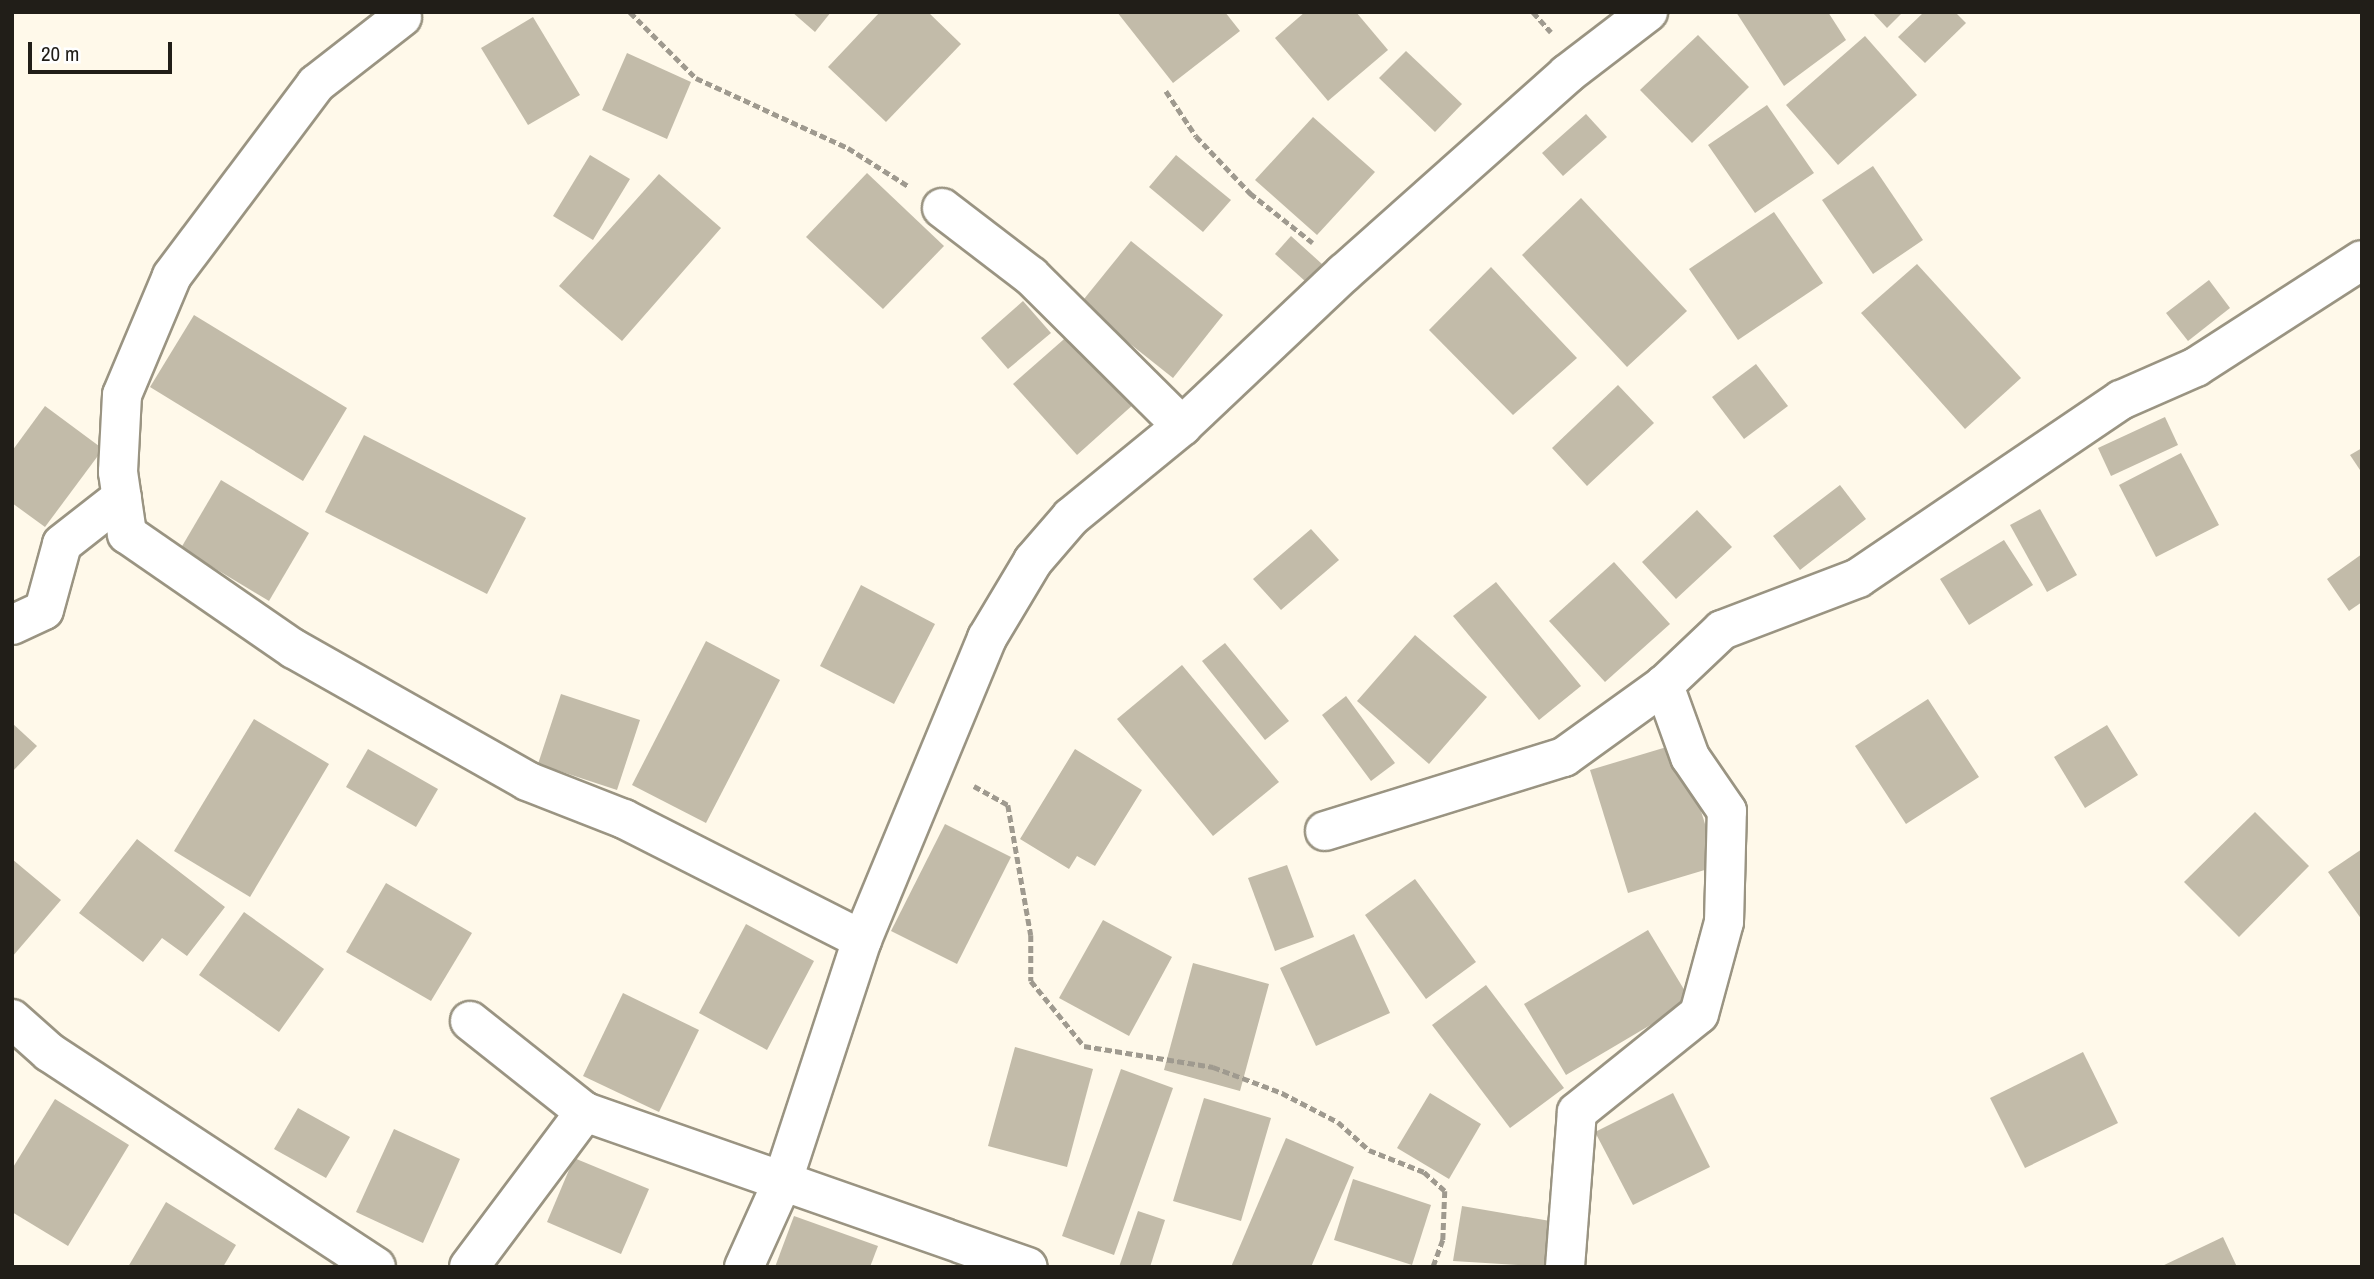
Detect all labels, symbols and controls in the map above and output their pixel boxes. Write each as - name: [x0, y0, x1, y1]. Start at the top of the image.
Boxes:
- scale bar: [32, 28, 175, 72]
- text: 20 m: [41, 39, 79, 68]

